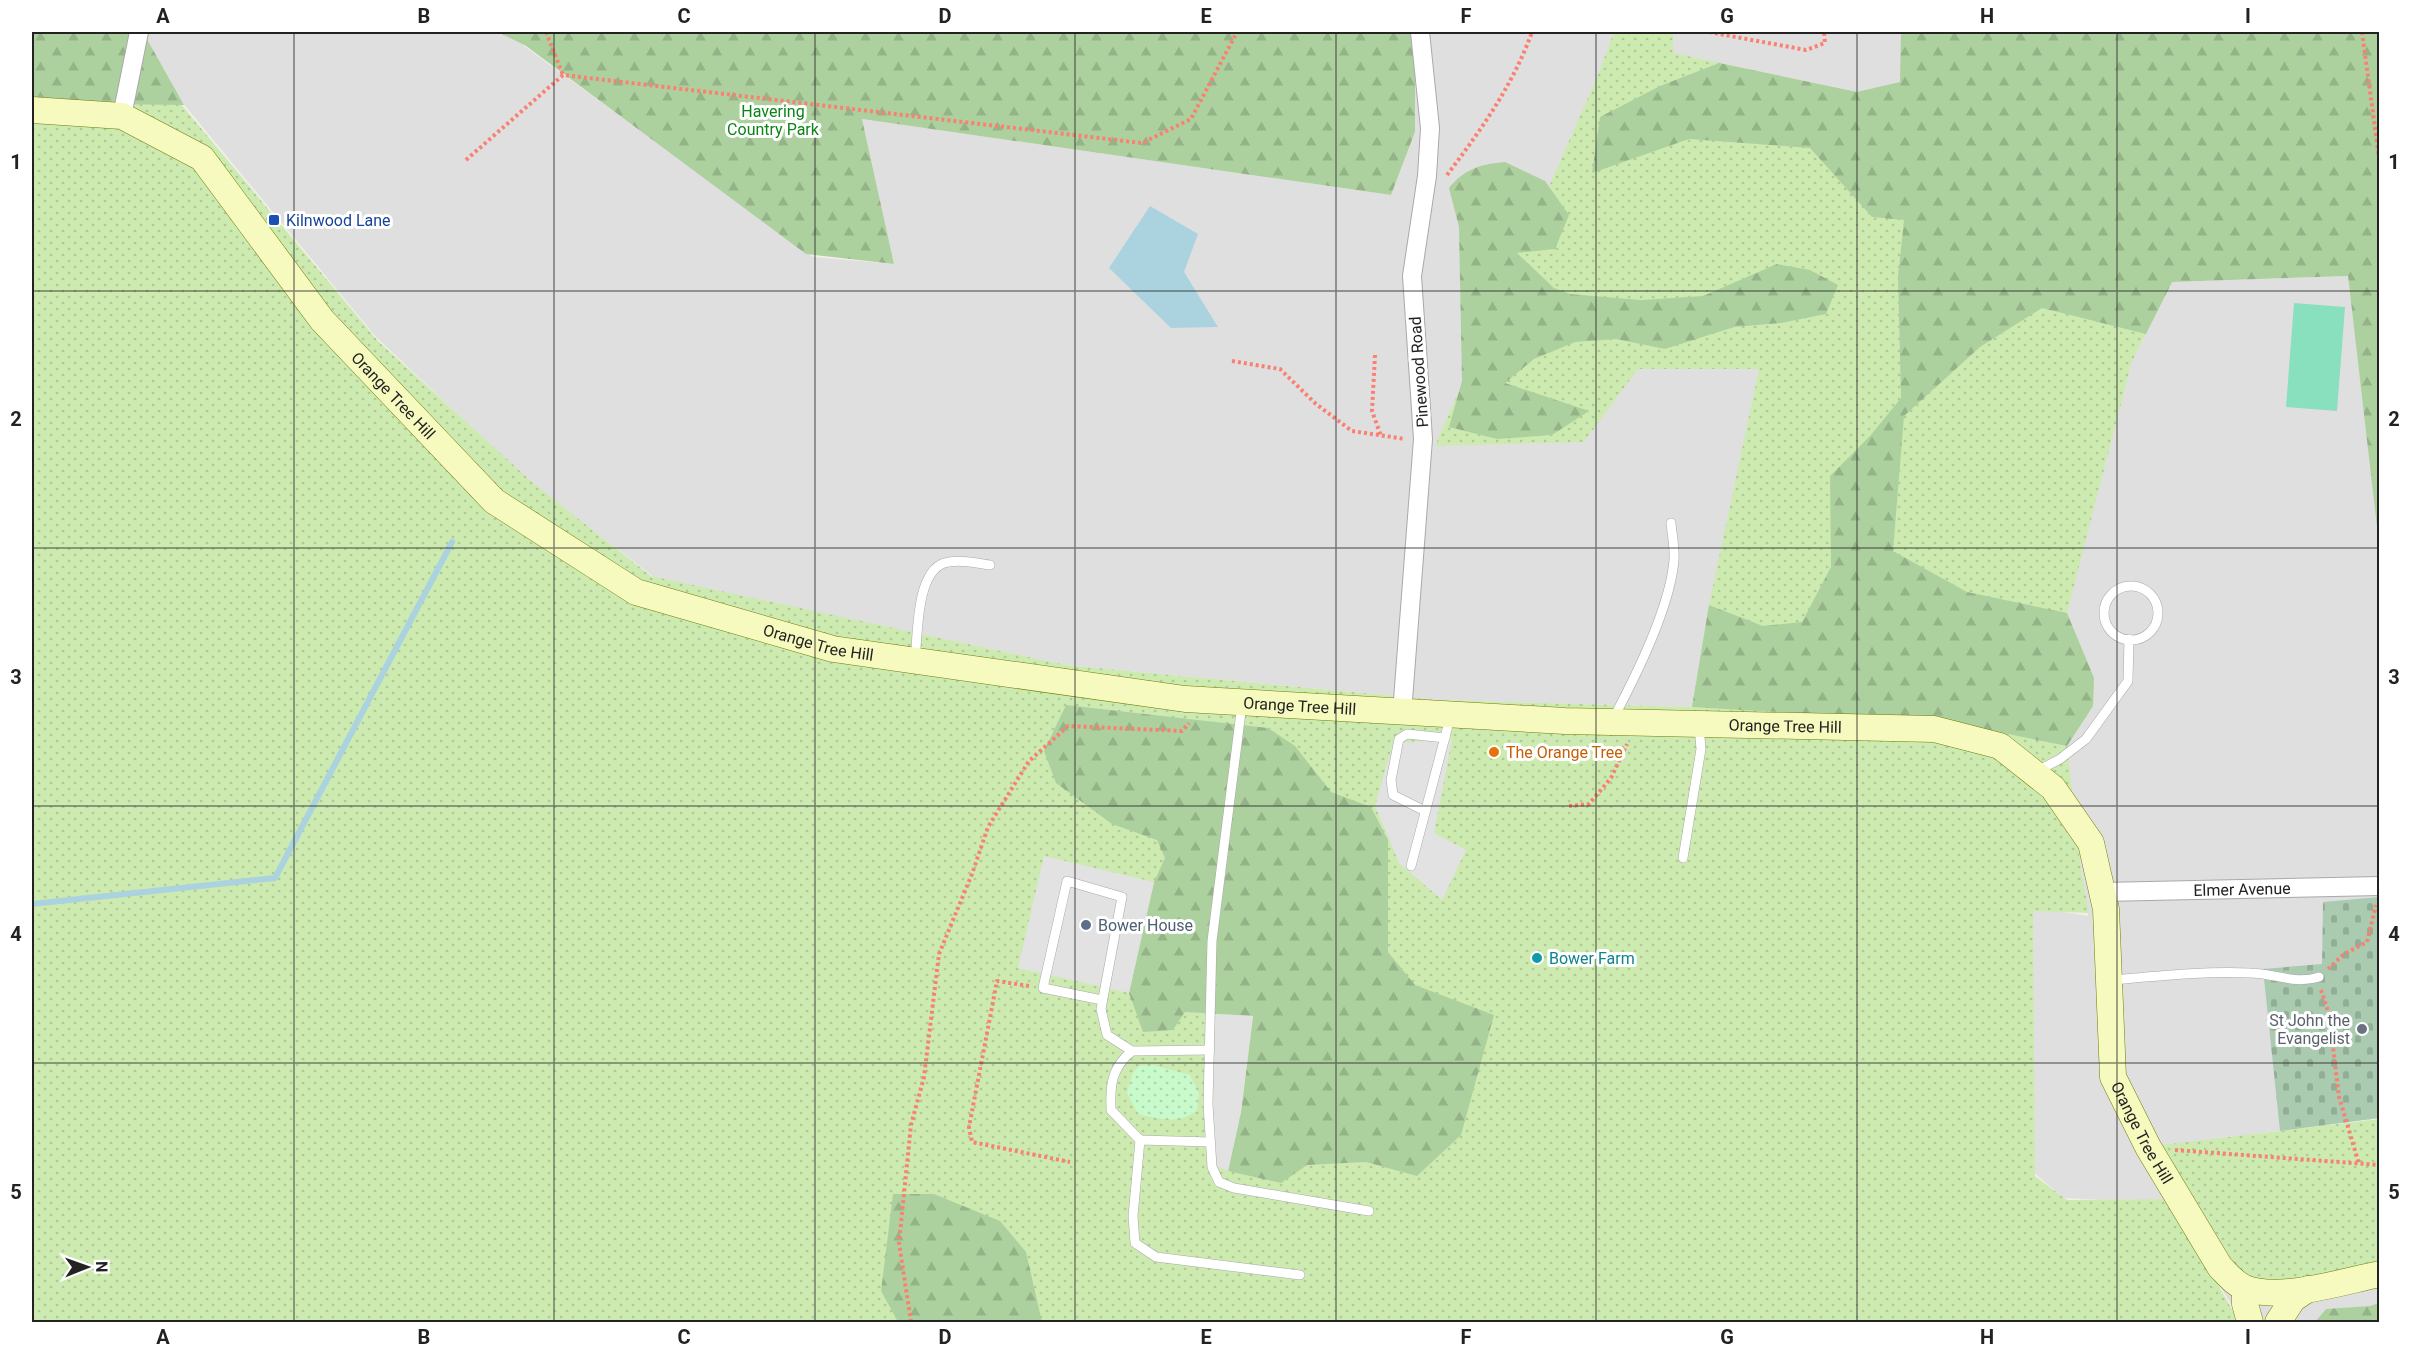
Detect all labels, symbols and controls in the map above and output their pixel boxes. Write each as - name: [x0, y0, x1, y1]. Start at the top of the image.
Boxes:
- text: A: [156, 4, 170, 28]
- text: B: [418, 4, 430, 28]
- text: C: [677, 4, 691, 28]
- text: D: [939, 4, 952, 28]
- text: E: [1200, 4, 1212, 28]
- text: F: [1461, 4, 1472, 28]
- text: G: [1720, 4, 1734, 28]
- text: H: [1980, 4, 1994, 28]
- text: I: [2245, 4, 2251, 28]
- park label: Havering Country Park: [727, 102, 820, 139]
- text: 1: [10, 150, 22, 174]
- text: 1: [2388, 150, 2400, 174]
- place label: Kilnwood Lane: [286, 211, 391, 230]
- marker: Kilnwood Lane: [267, 213, 281, 227]
- street label: Pinewood Road: [1406, 316, 1432, 428]
- street label: Orange Tree Hill: [348, 348, 439, 443]
- text: 2: [10, 407, 22, 431]
- text: 2: [2388, 407, 2400, 431]
- street label: Orange Tree Hill: [761, 620, 875, 664]
- text: 3: [10, 665, 22, 689]
- text: 3: [2388, 665, 2400, 689]
- street label: Orange Tree Hill: [1243, 693, 1357, 718]
- street label: Orange Tree Hill: [1728, 715, 1842, 736]
- place label: The Orange Tree: [1506, 743, 1623, 762]
- marker: The Orange Tree: [1487, 745, 1501, 759]
- street label: Elmer Avenue: [2193, 878, 2291, 900]
- place label: Bower House: [1098, 916, 1193, 935]
- marker: Bower House: [1079, 918, 1093, 932]
- text: 4: [10, 922, 22, 946]
- text: 4: [2388, 922, 2400, 946]
- place label: Bower Farm: [1549, 949, 1635, 968]
- marker: Bower Farm: [1530, 951, 1544, 965]
- place label: St John the Evangelist: [2269, 1011, 2350, 1048]
- marker: St John the Evangelist: [2355, 1022, 2369, 1036]
- street label: Orange Tree Hill: [2107, 1078, 2177, 1187]
- text: 5: [10, 1180, 22, 1204]
- text: 5: [2388, 1180, 2400, 1204]
- north arrow: [57, 1237, 117, 1297]
- text: N: [92, 1261, 111, 1273]
- text: A: [156, 1325, 170, 1349]
- text: B: [418, 1325, 430, 1349]
- text: C: [677, 1325, 691, 1349]
- text: D: [939, 1325, 952, 1349]
- text: E: [1200, 1325, 1212, 1349]
- text: F: [1461, 1325, 1472, 1349]
- text: G: [1720, 1325, 1734, 1349]
- text: H: [1980, 1325, 1994, 1349]
- text: I: [2245, 1325, 2251, 1349]

